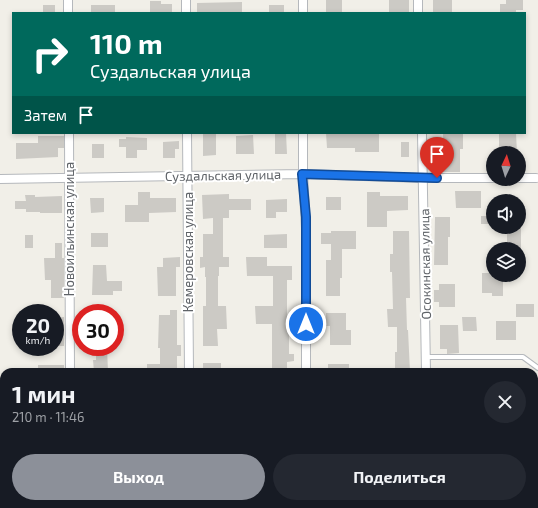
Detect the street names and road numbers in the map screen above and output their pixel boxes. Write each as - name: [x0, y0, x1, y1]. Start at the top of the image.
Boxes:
- street label: Новоильинская улица: [61, 162, 77, 296]
- street label: Суздальская улица: [165, 166, 281, 184]
- street label: Кемеровская улица: [180, 192, 196, 312]
- street label: Осокинская улица: [416, 208, 434, 320]

